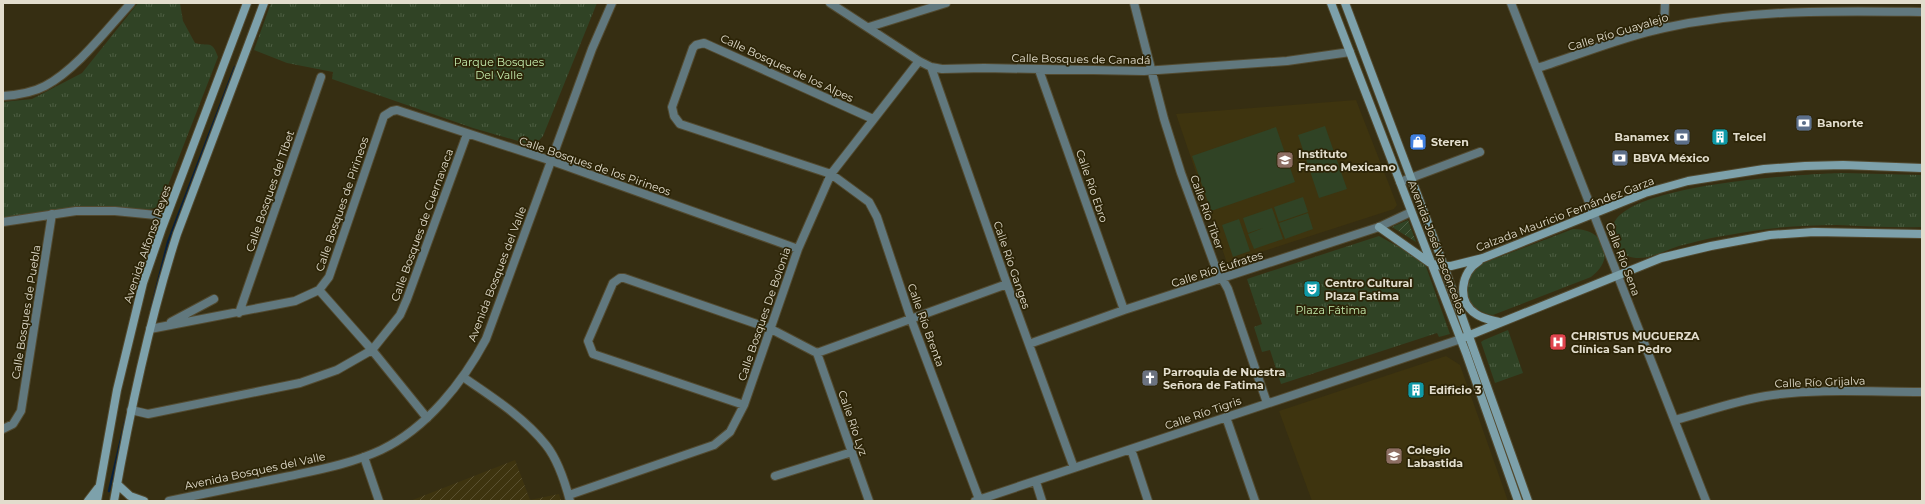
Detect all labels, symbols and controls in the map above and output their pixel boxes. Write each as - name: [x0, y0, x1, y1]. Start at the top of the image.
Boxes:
- street label: Calle Río Guayalejo: [1566, 10, 1670, 54]
- street label: Calle Bosques de los Alpes: [718, 31, 856, 105]
- street label: Calle Bosques de Canadá: [1011, 51, 1151, 67]
- park label: Parque Bosques Del Valle: [454, 55, 545, 82]
- bank icon: Banorte: [1794, 113, 1814, 133]
- place label: Banorte: [1817, 116, 1864, 130]
- bank icon: Banamex: [1672, 127, 1692, 147]
- building icon: Telcel: [1710, 127, 1730, 147]
- street label: Calle Bosques del Tíbet: [243, 128, 298, 254]
- place label: Banamex: [1615, 130, 1669, 144]
- place label: Telcel: [1733, 130, 1766, 144]
- shop icon: Steren: [1408, 132, 1428, 152]
- street label: Calle Bosques de los Pirineos: [517, 133, 673, 199]
- street label: Calle Bosques de Pirineos: [312, 134, 372, 273]
- place label: Steren: [1431, 135, 1469, 149]
- street label: Calle Bosques de Cuernavaca: [388, 147, 456, 303]
- place label: Instituto Franco Mexicano: [1298, 147, 1396, 174]
- street label: Calle Río Ebro: [1073, 148, 1111, 224]
- bank icon: BBVA México: [1610, 148, 1630, 168]
- school or university icon: Instituto Franco Mexicano: [1275, 150, 1295, 170]
- place label: BBVA México: [1633, 151, 1710, 165]
- street label: Calle Río Tiber: [1187, 173, 1227, 251]
- street label: Calzada Mauricio Fernández Garza: [1474, 173, 1656, 255]
- street label: Avenida José Vasconcelos: [1405, 178, 1469, 316]
- street label: Avenida Alfonso Reyes: [120, 183, 174, 305]
- street label: Avenida Bosques del Valle: [465, 204, 529, 344]
- street label: Calle Río Ganges: [990, 219, 1034, 312]
- street label: Calle Río Sena: [1603, 220, 1643, 298]
- street label: Calle Bosques de Puebla: [8, 244, 44, 380]
- street label: Calle Bosques De Bolonia: [735, 245, 793, 383]
- street label: Calle Río Éufrates: [1169, 247, 1265, 290]
- place label: Centro Cultural Plaza Fatima: [1325, 276, 1412, 303]
- theatre icon: Centro Cultural Plaza Fatima: [1302, 279, 1322, 299]
- street label: Calle Río Brenta: [904, 281, 948, 369]
- park label: Plaza Fátima: [1295, 303, 1367, 317]
- place label: CHRISTUS MUGUERZA Clínica San Pedro: [1571, 329, 1700, 356]
- hospital icon: CHRISTUS MUGUERZA Clínica San Pedro: [1548, 332, 1568, 352]
- place label: Parroquia de Nuestra Señora de Fatima: [1163, 365, 1286, 392]
- church icon: Parroquia de Nuestra Señora de Fatima: [1140, 368, 1160, 388]
- street label: Calle Río Grijalva: [1774, 373, 1866, 391]
- building icon: Edificio 3: [1406, 380, 1426, 400]
- place label: Edificio 3: [1429, 383, 1482, 397]
- street label: Calle Río Lyz: [835, 388, 871, 458]
- street label: Calle Río Tigris: [1163, 393, 1244, 433]
- place label: Colegio Labastida: [1407, 443, 1463, 470]
- school or university icon: Colegio Labastida: [1384, 446, 1404, 466]
- street label: Avenida Bosques del Valle: [183, 449, 327, 493]

